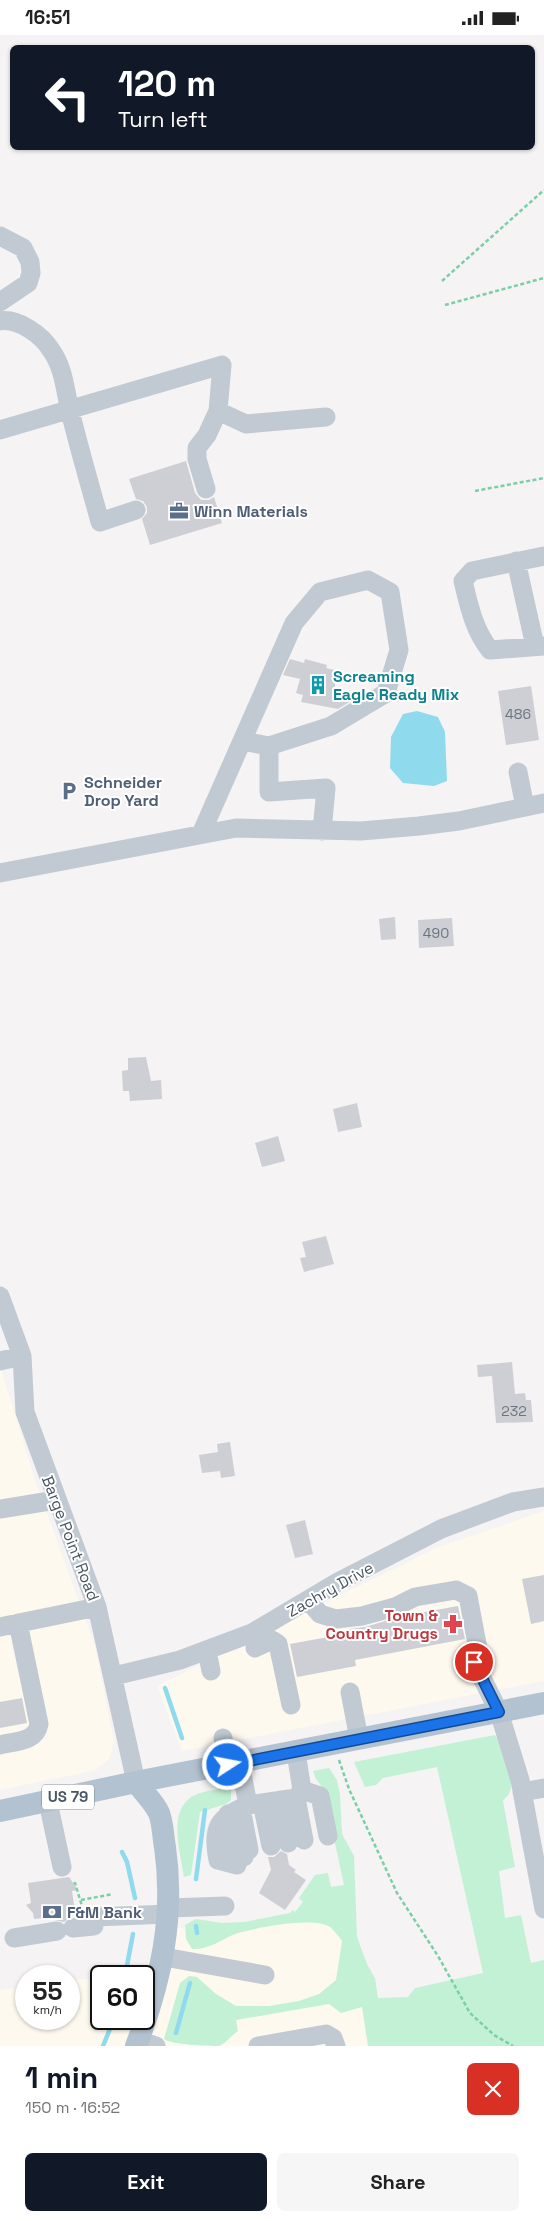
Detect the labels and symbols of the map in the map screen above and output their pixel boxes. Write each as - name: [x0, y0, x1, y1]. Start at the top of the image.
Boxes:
- office icon: Winn Materials: [168, 500, 190, 522]
- place label: Winn Materials: [194, 501, 308, 522]
- place label: Screaming Eagle Ready Mix: [333, 666, 460, 705]
- building icon: Screaming Eagle Ready Mix: [307, 674, 329, 696]
- house number: 486: [505, 705, 531, 723]
- place label: Schneider Drop Yard: [84, 772, 162, 811]
- parking icon: Schneider Drop Yard: [58, 780, 80, 802]
- house number: 490: [423, 924, 449, 942]
- house number: 232: [501, 1402, 527, 1420]
- street label: Barge Point Road: [37, 1472, 104, 1604]
- street label: Zachry Drive: [283, 1557, 377, 1622]
- place label: Town & Country Drugs: [325, 1605, 439, 1644]
- pharmacy icon: Town & Country Drugs: [442, 1613, 464, 1635]
- pin: [453, 1641, 495, 1683]
- position arrow: [201, 1738, 253, 1790]
- road number: US 79: [42, 1785, 94, 1809]
- bank icon: F&M Bank: [41, 1901, 63, 1923]
- place label: F&M Bank: [67, 1902, 142, 1923]
- speed limit sign: 60: [90, 1965, 155, 2030]

